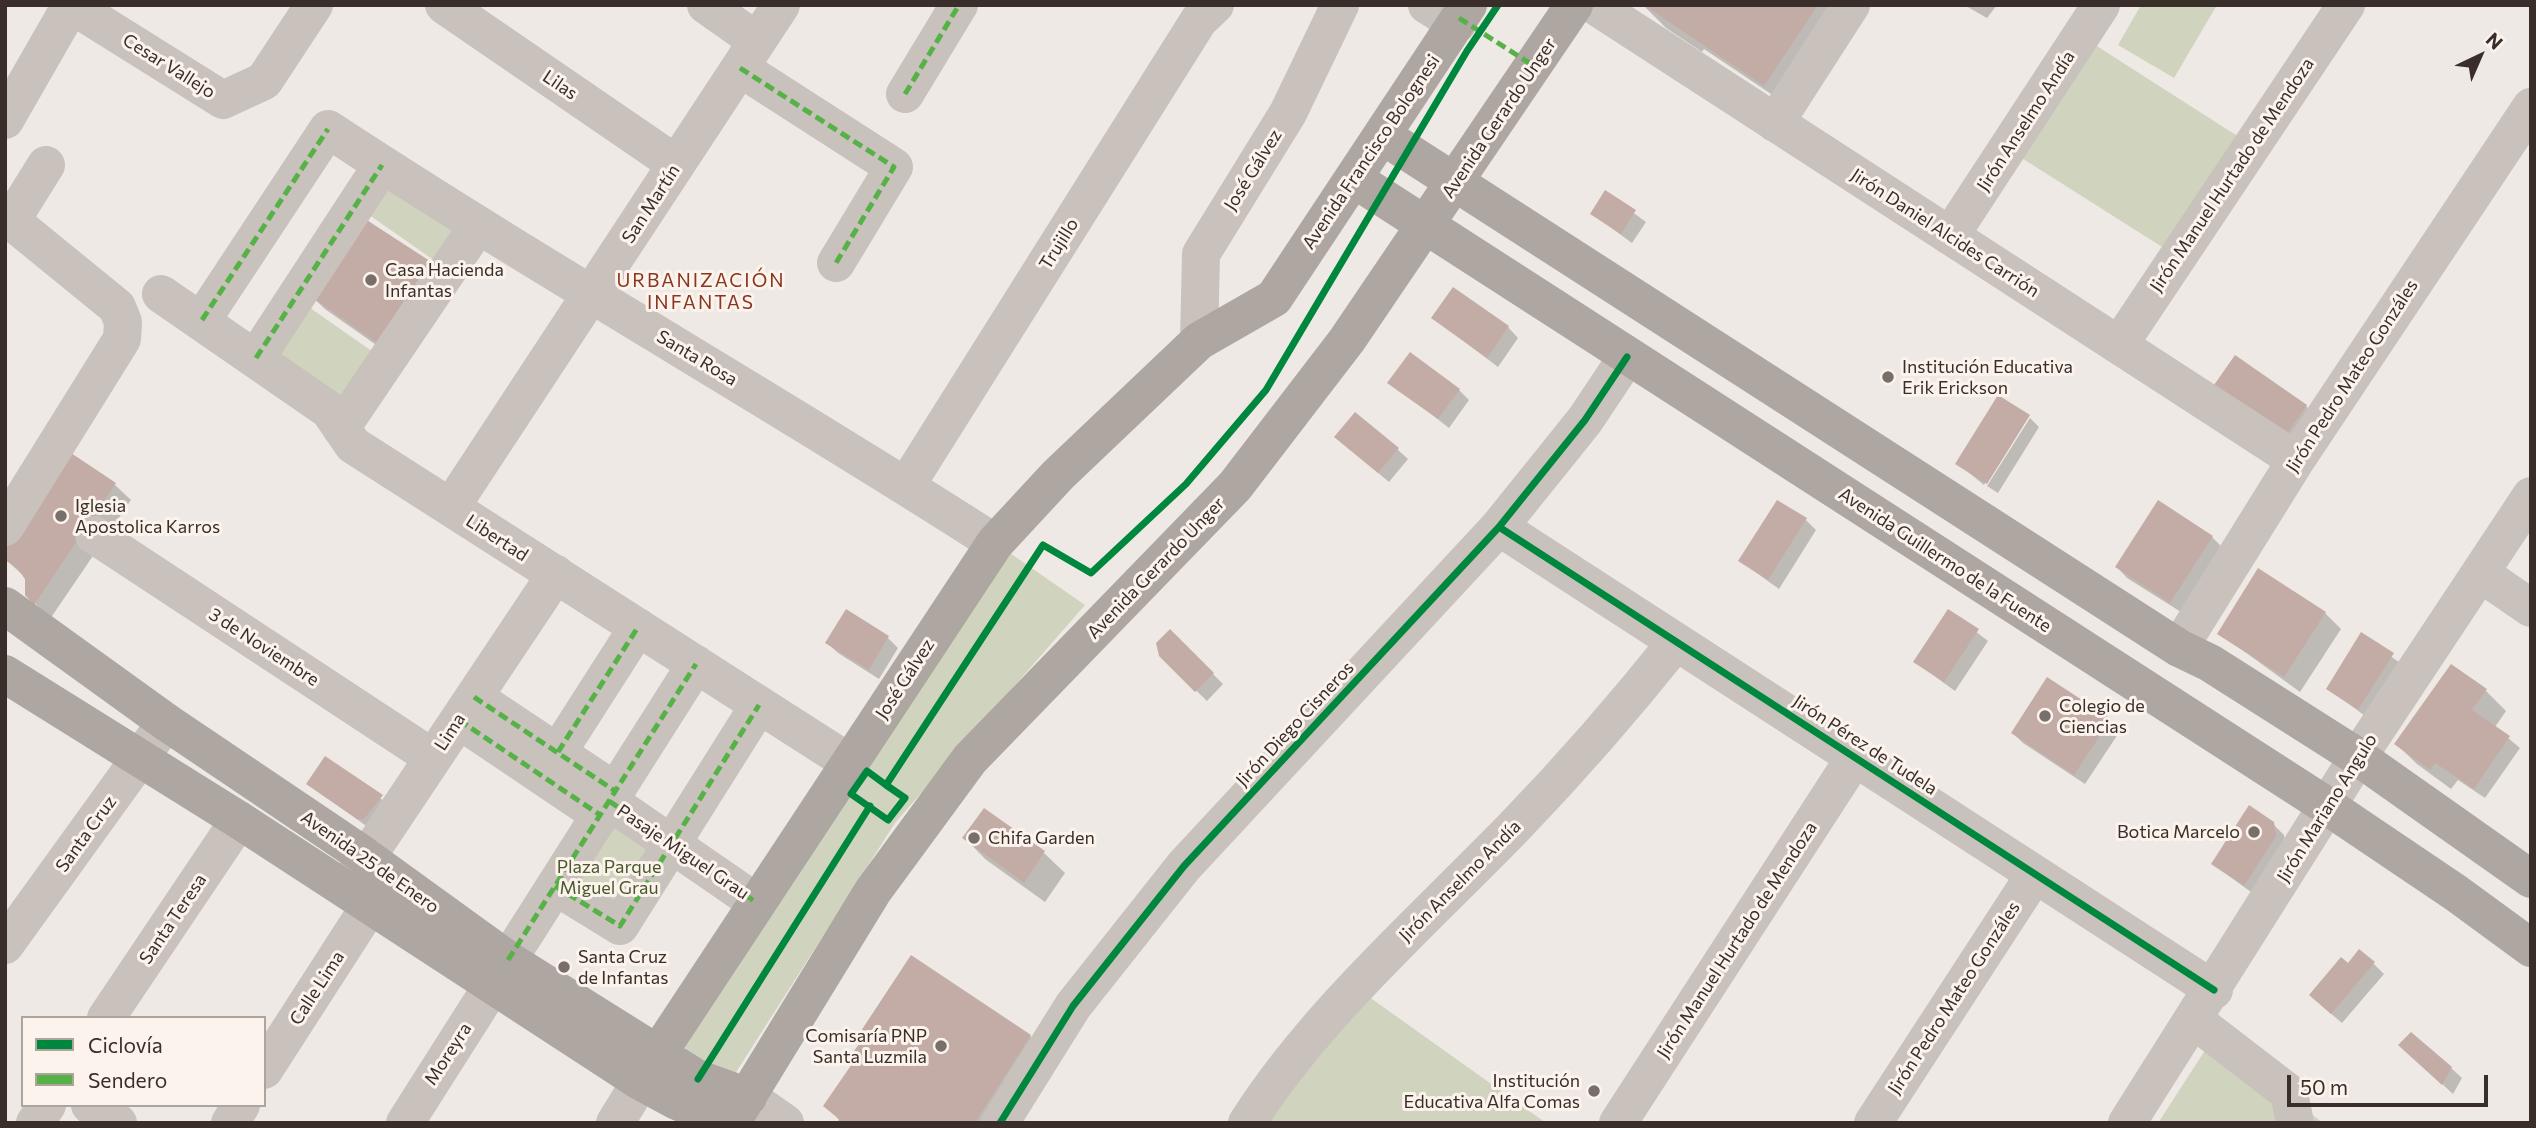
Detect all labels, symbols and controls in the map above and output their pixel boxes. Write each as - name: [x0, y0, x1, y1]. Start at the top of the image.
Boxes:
- north arrow: [2445, 21, 2515, 91]
- text: N: [2482, 27, 2508, 54]
- street label: Cesar Vallejo: [119, 29, 219, 103]
- street label: Avenida Gerardo Unger: [1437, 34, 1561, 202]
- street label: Jirón Anselmo Andía: [1972, 47, 2080, 195]
- street label: Avenida Francisco Bolognesi: [1298, 51, 1444, 253]
- street label: Jirón Manuel Hurtado de Mendoza: [2145, 54, 2319, 296]
- street label: Lilas: [539, 66, 581, 104]
- street label: José Gálvez: [1220, 126, 1286, 214]
- street label: San Martín: [618, 160, 684, 248]
- street label: Jirón Daniel Alcides Carrión: [1847, 164, 2043, 302]
- street label: Trujillo: [1035, 214, 1083, 274]
- place label: Casa Hacienda Infantas: [385, 259, 504, 302]
- district label: URBANIZACIÓN INFANTAS: [618, 270, 784, 314]
- marker: Casa Hacienda Infantas: [363, 272, 379, 288]
- street label: Jirón Pedro Mateo Gonzáles: [2282, 276, 2422, 476]
- street label: Santa Rosa: [653, 326, 741, 390]
- place label: Institución Educativa Erik Erickson: [1902, 356, 2073, 398]
- marker: Institución Educativa Erik Erickson: [1880, 369, 1896, 385]
- street label: Avenida Guillermo de la Fuente: [1835, 483, 2055, 637]
- street label: Avenida Gerardo Unger: [1083, 493, 1229, 643]
- place label: Iglesia Apostolica Karros: [75, 495, 220, 538]
- marker: Iglesia Apostolica Karros: [53, 508, 69, 524]
- street label: Libertad: [462, 510, 532, 566]
- street label: 3 de Noviembre: [205, 603, 323, 691]
- street label: José Gálvez: [871, 635, 939, 723]
- street label: Jirón Diego Cisneros: [1232, 657, 1358, 791]
- street label: Jirón Pérez de Tudela: [1789, 690, 1941, 800]
- place label: Colegio de Ciencias: [2059, 695, 2145, 738]
- marker: Colegio de Ciencias: [2037, 708, 2053, 724]
- street label: Lima: [430, 709, 470, 755]
- street label: Jirón Mariano Angulo: [2272, 730, 2382, 886]
- street label: Santa Cruz: [51, 792, 121, 876]
- street label: Pasaje Miguel Grau: [613, 800, 753, 904]
- street label: Avenida 25 de Enero: [297, 806, 443, 918]
- street label: Jirón Anselmo Andía: [1395, 816, 1525, 946]
- street label: Jirón Manuel Hurtado de Mendoza: [1652, 818, 1822, 1062]
- place label: Botica Marcelo: [2117, 821, 2240, 843]
- marker: Botica Marcelo: [2246, 824, 2262, 840]
- place label: Chifa Garden: [988, 827, 1095, 849]
- marker: Chifa Garden: [966, 830, 982, 846]
- park label: Plaza Parque Miguel Grau: [557, 856, 661, 898]
- street label: Santa Teresa: [135, 870, 211, 968]
- street label: Jirón Pedro Mateo Gonzáles: [1884, 898, 2024, 1098]
- place label: Santa Cruz de Infantas: [578, 946, 668, 988]
- street label: Calle Lima: [285, 947, 349, 1029]
- marker: Santa Cruz de Infantas: [556, 959, 572, 975]
- legend: [21, 1016, 266, 1107]
- street label: Moreyra: [420, 1019, 476, 1089]
- place label: Comisaría PNP Santa Luzmila: [805, 1025, 927, 1068]
- text: Ciclovía: [88, 1032, 163, 1057]
- marker: Comisaría PNP Santa Luzmila: [933, 1038, 949, 1054]
- scale bar: [2291, 1062, 2492, 1106]
- text: Sendero: [88, 1067, 167, 1092]
- place label: Institución Educativa Alfa Comas: [1403, 1070, 1580, 1112]
- text: 50 m: [2300, 1074, 2348, 1099]
- marker: Institución Educativa Alfa Comas: [1586, 1083, 1602, 1099]

